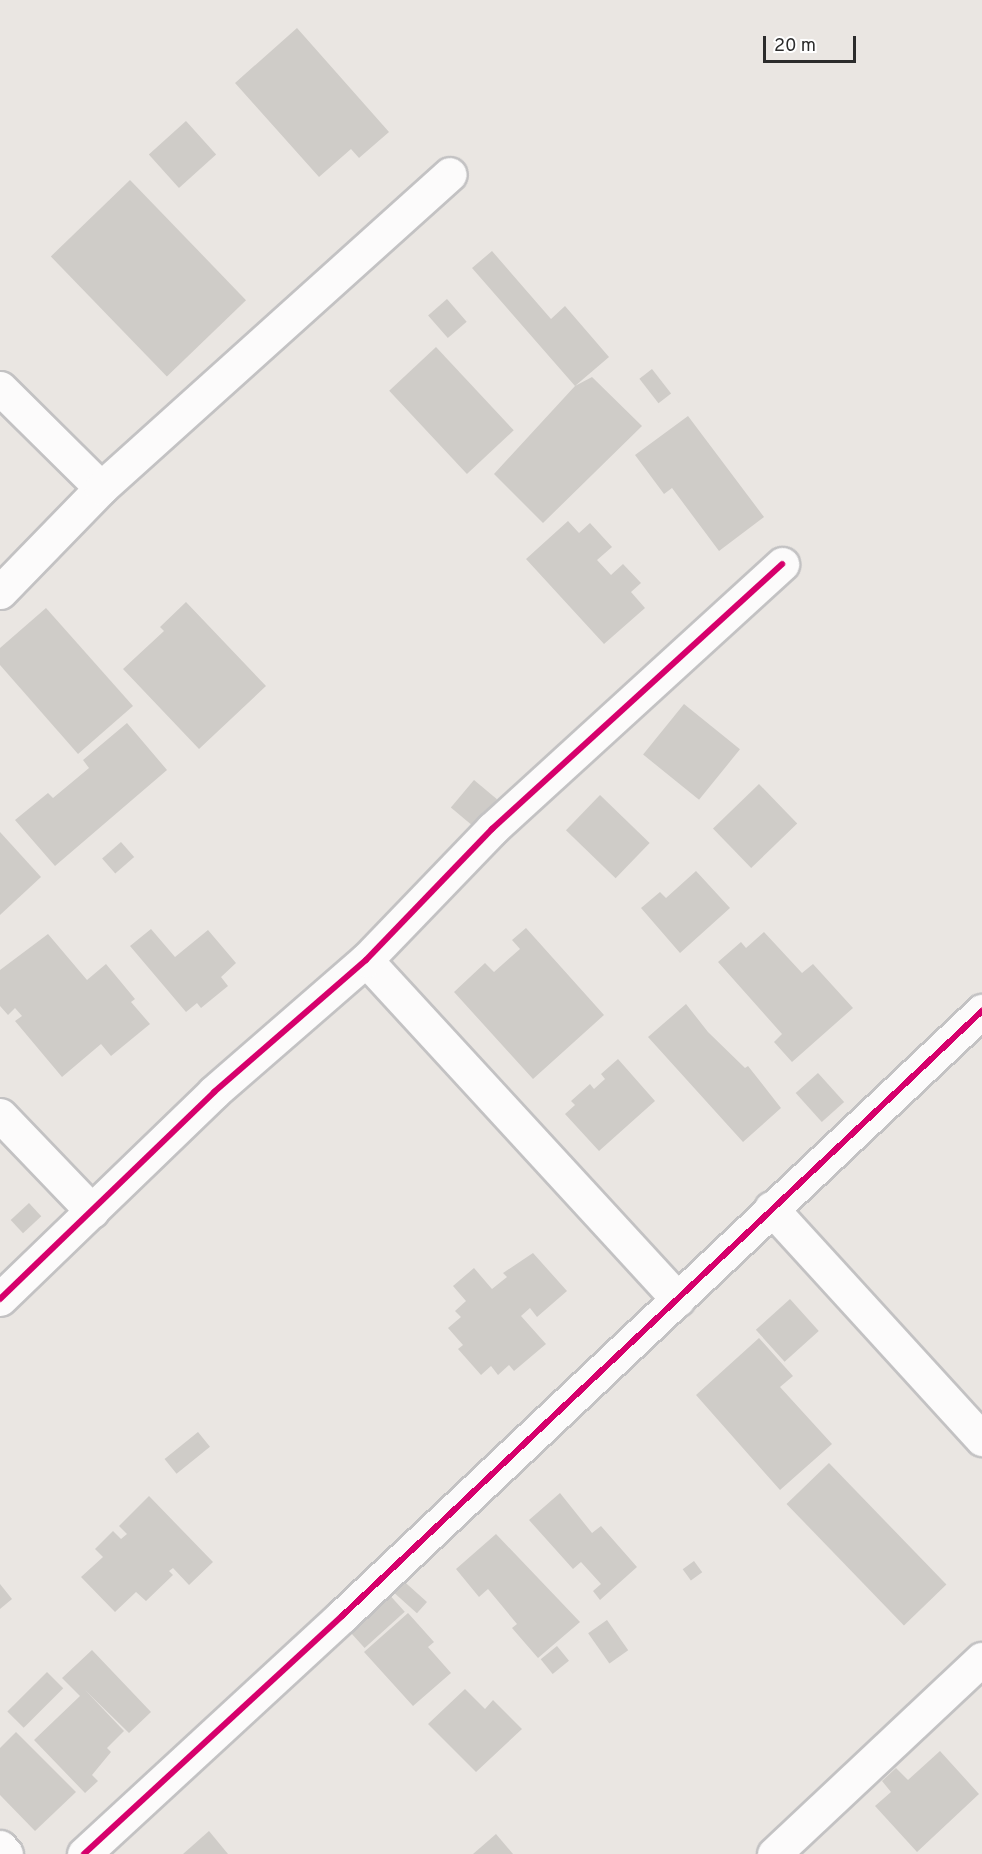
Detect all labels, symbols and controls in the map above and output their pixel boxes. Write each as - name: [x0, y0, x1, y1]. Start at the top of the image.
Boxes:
- scale bar: [766, 24, 859, 62]
- text: 20 m: [774, 35, 816, 58]

